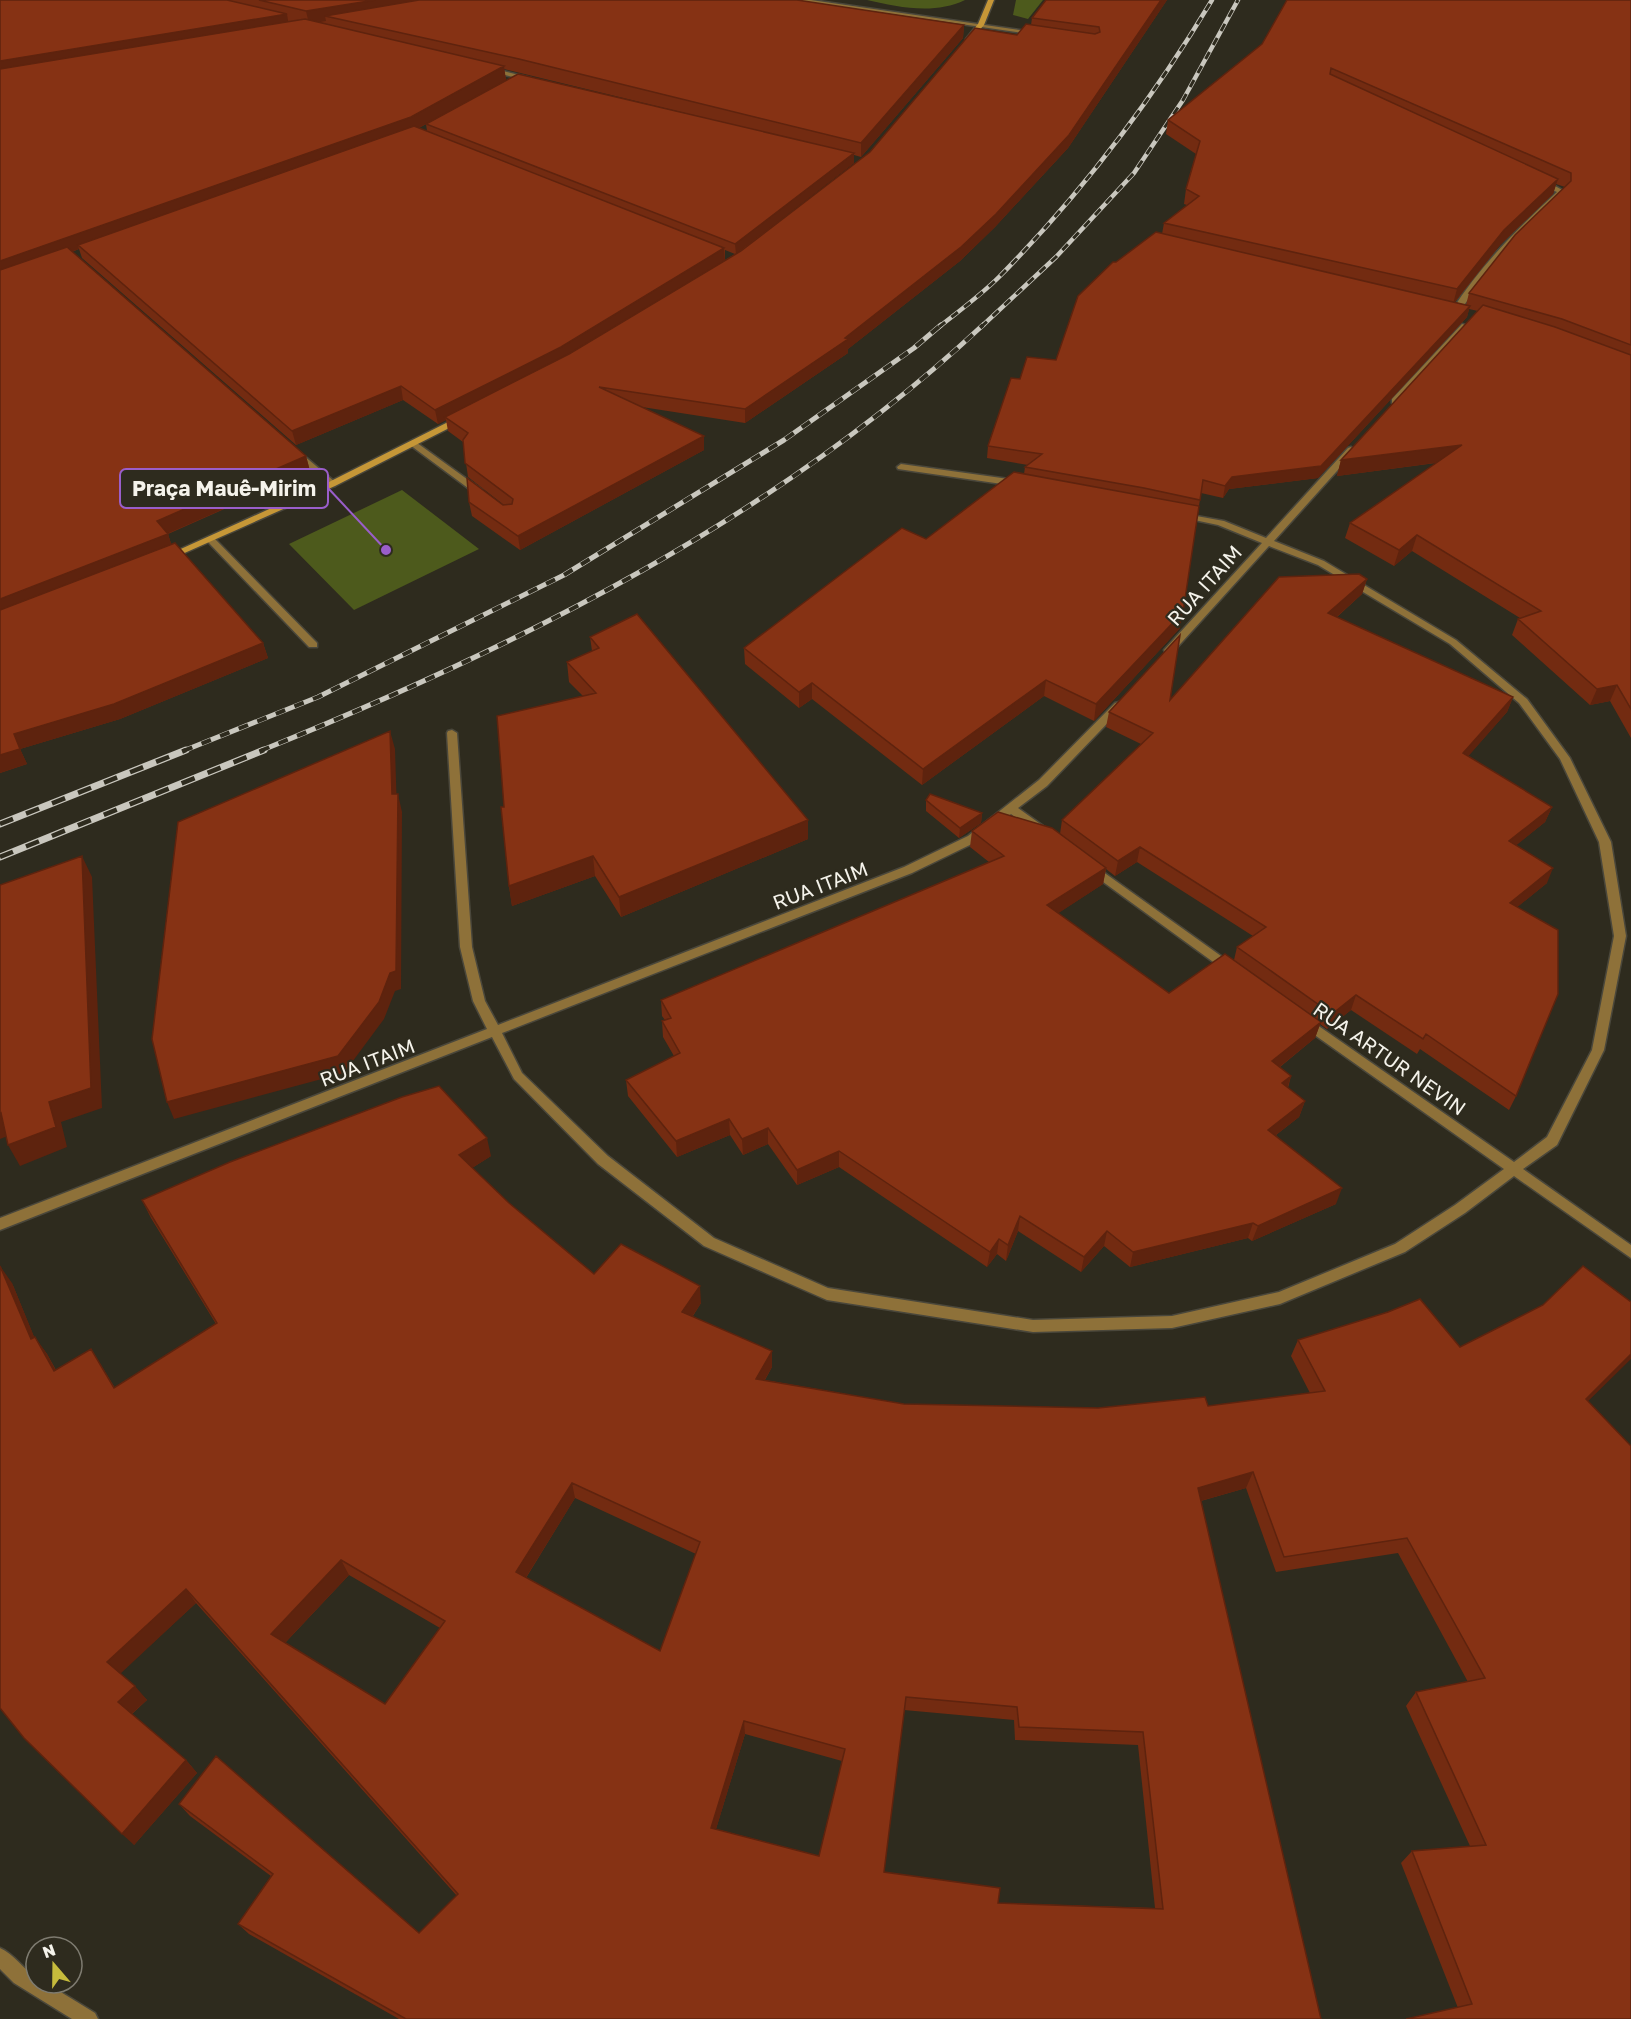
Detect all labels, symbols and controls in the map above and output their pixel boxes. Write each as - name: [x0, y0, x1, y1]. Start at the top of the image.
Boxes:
- callout: Praça Mauê-Mirim: [120, 469, 328, 508]
- text: Praça Mauê-Mirim: [132, 475, 316, 501]
- street label: RUA ITAIM: [1162, 540, 1246, 630]
- street label: RUA ITAIM: [769, 856, 871, 914]
- street label: RUA ARTUR NEVIN: [1309, 996, 1471, 1120]
- street label: RUA ITAIM: [316, 1033, 418, 1091]
- north arrow: [24, 1935, 84, 1995]
- text: N: [40, 1939, 58, 1962]

